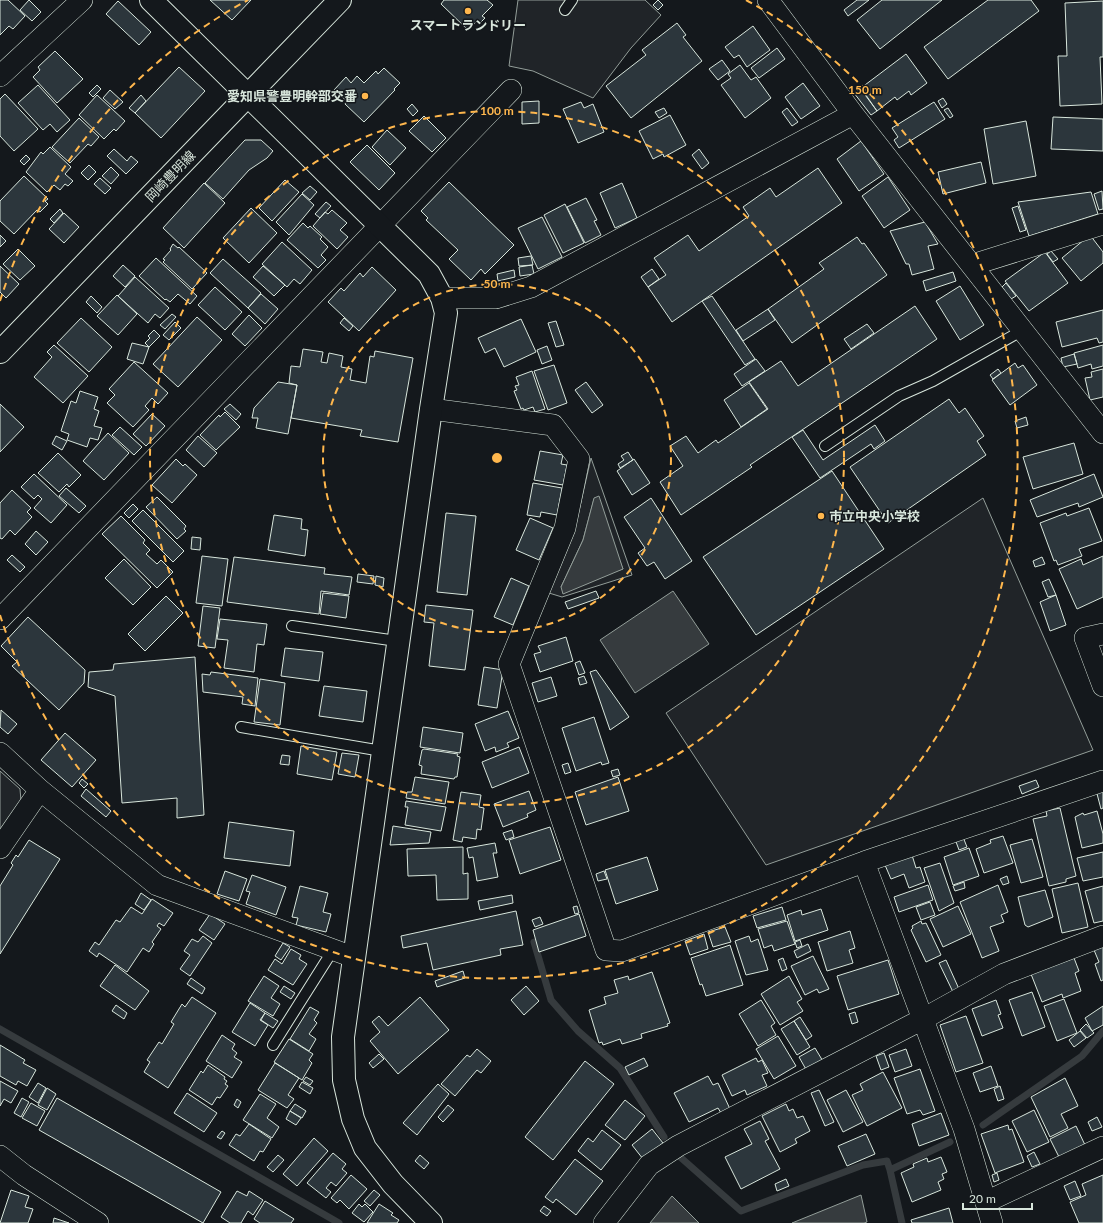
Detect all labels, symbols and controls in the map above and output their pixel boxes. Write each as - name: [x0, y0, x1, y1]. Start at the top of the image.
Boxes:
- marker: スマートランドリー: [463, 6, 473, 16]
- place label: スマートランドリー: [410, 17, 526, 33]
- text: 150 m: [848, 82, 882, 97]
- place label: 愛知県警豊明幹部交番: [227, 88, 357, 104]
- marker: 愛知県警豊明幹部交番: [360, 91, 370, 101]
- text: 100 m: [480, 103, 514, 118]
- street label: 岡崎豊明線: [142, 147, 198, 205]
- text: 50 m: [484, 276, 510, 291]
- centre of rings: [490, 451, 504, 465]
- place label: 市立中央小学校: [829, 508, 920, 524]
- marker: 市立中央小学校: [816, 511, 826, 521]
- scale bar: [963, 1185, 1032, 1211]
- text: 20 m: [969, 1191, 996, 1206]

